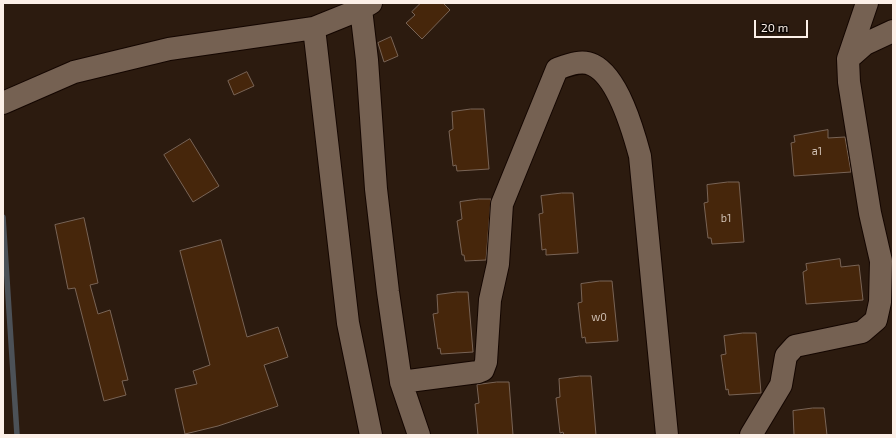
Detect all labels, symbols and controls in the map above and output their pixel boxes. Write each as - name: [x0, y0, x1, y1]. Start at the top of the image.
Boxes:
- scale bar: [756, 12, 810, 38]
- text: 20 m: [761, 20, 788, 34]
- house number: a1: [812, 144, 822, 158]
- house number: b1: [721, 211, 731, 225]
- house number: w0: [591, 310, 607, 324]

